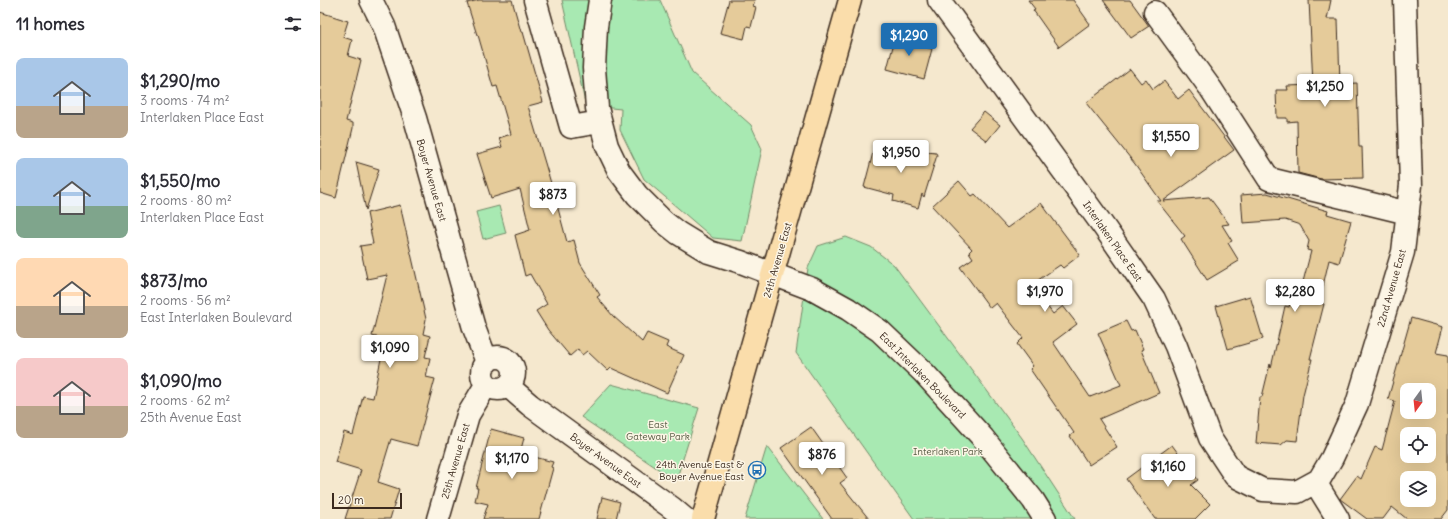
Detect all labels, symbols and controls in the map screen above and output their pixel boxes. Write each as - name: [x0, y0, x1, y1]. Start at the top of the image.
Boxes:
- text: 11 homes: [16, 13, 85, 35]
- icon: filters: [282, 13, 304, 35]
- pin: $1,290: [876, 23, 942, 57]
- text: $1,290: [890, 27, 928, 44]
- text: $1,290/mo: [140, 70, 220, 92]
- icon: home: [48, 74, 96, 122]
- pin: $1,250: [1292, 74, 1358, 108]
- text: $1,250: [1306, 78, 1344, 95]
- text: 3 rooms · 74 m²: [140, 92, 230, 109]
- text: Interlaken Place East: [140, 109, 264, 126]
- pin: $1,550: [1138, 124, 1204, 158]
- text: $1,550: [1152, 128, 1190, 145]
- street label: Boyer Avenue East: [414, 138, 450, 223]
- pin: $1,950: [868, 140, 934, 174]
- text: $1,950: [882, 144, 920, 161]
- text: $1,550/mo: [140, 170, 220, 192]
- icon: home: [48, 174, 96, 222]
- pin: $873: [529, 182, 577, 216]
- text: $873: [539, 186, 567, 203]
- text: 2 rooms · 80 m²: [140, 192, 232, 209]
- street label: Interlaken Place East: [1080, 199, 1146, 285]
- text: Interlaken Place East: [140, 209, 264, 226]
- street label: 24th Avenue East: [760, 220, 795, 299]
- street label: 22nd Avenue East: [1374, 247, 1409, 329]
- text: $873/mo: [140, 270, 208, 292]
- icon: home: [48, 274, 96, 322]
- pin: $1,970: [1012, 279, 1078, 313]
- pin: $2,280: [1262, 279, 1328, 313]
- text: $1,970: [1026, 283, 1064, 300]
- text: $2,280: [1275, 283, 1315, 300]
- text: 2 rooms · 56 m²: [140, 292, 231, 309]
- text: East Interlaken Boulevard: [140, 309, 292, 326]
- street label: East Interlaken Boulevard: [877, 329, 969, 421]
- pin: $1,090: [357, 335, 423, 369]
- text: $1,090: [370, 339, 410, 356]
- text: $1,090/mo: [140, 370, 222, 392]
- icon: home: [48, 374, 96, 422]
- north arrow: [1400, 383, 1436, 419]
- map controls: [1400, 383, 1436, 507]
- text: 2 rooms · 62 m²: [140, 392, 230, 409]
- text: 25th Avenue East: [140, 409, 241, 426]
- park label: East Gateway Park: [626, 418, 690, 443]
- street label: 25th Avenue East: [438, 421, 473, 500]
- button: locate: [1400, 427, 1436, 463]
- street label: Boyer Avenue East: [568, 430, 644, 491]
- pin: $876: [798, 442, 846, 476]
- park label: Interlaken Park: [913, 445, 983, 458]
- pin: $1,170: [479, 446, 545, 480]
- text: $876: [808, 446, 836, 463]
- text: $1,170: [495, 450, 529, 467]
- pin: $1,160: [1135, 454, 1201, 488]
- place label: 24th Avenue East & Boyer Avenue East: [656, 458, 745, 483]
- text: $1,160: [1150, 458, 1186, 475]
- bus stop icon: 24th Avenue East & Boyer Avenue East: [747, 460, 767, 480]
- button: layers: [1400, 471, 1436, 507]
- scale bar: [332, 491, 402, 510]
- text: 20 m: [338, 493, 364, 507]

